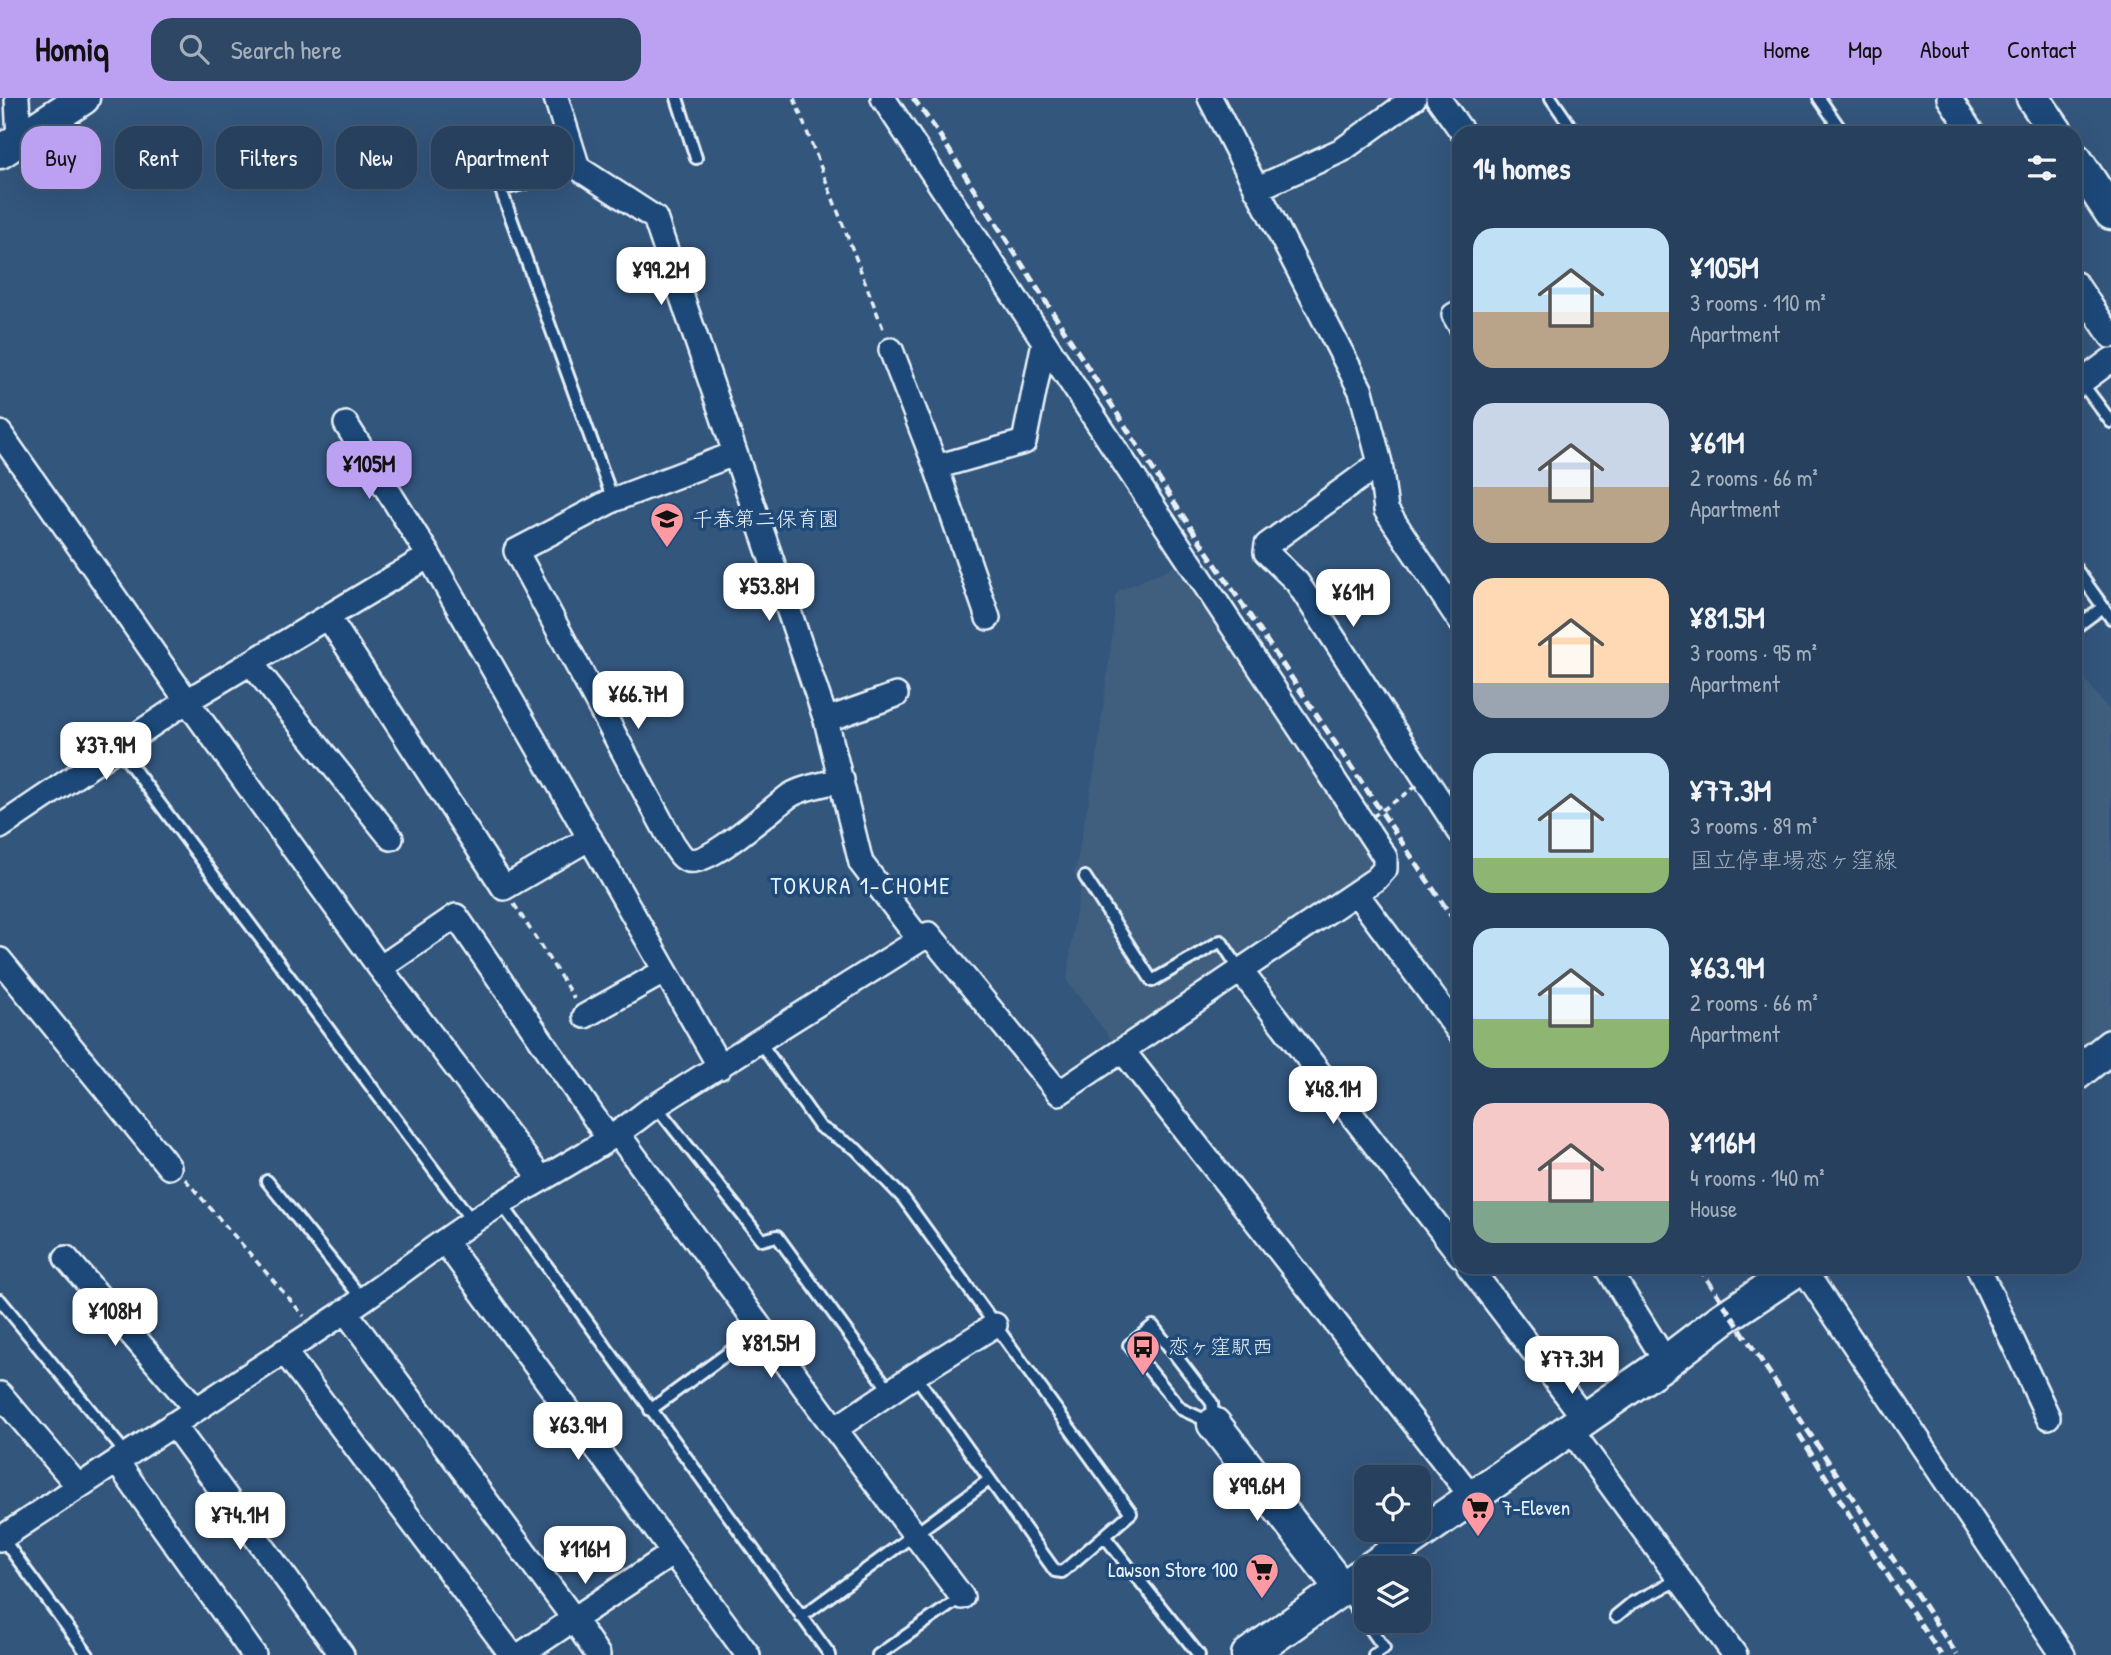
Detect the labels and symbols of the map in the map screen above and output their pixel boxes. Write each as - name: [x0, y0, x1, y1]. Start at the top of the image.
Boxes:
- pin: ¥99.2M: [604, 248, 718, 307]
- pin: ¥105M: [320, 442, 418, 501]
- school or university icon: 千春第二保育園: [648, 500, 686, 549]
- place label: 千春第二保育園: [692, 504, 839, 533]
- pin: ¥53.8M: [712, 564, 826, 623]
- pin: ¥61M: [1312, 570, 1394, 629]
- pin: ¥66.7M: [581, 672, 695, 731]
- pin: ¥37.9M: [49, 722, 163, 782]
- district label: TOKURA 1-CHOME: [771, 870, 951, 901]
- pin: ¥48.1M: [1276, 1066, 1390, 1126]
- pin: ¥108M: [66, 1288, 164, 1348]
- pin: ¥81.5M: [714, 1320, 828, 1380]
- bus stop icon: 恋ヶ窪駅西: [1124, 1328, 1162, 1377]
- place label: 恋ヶ窪駅西: [1168, 1332, 1273, 1361]
- pin: ¥77.3M: [1515, 1336, 1629, 1396]
- pin: ¥63.9M: [521, 1402, 635, 1462]
- pin: ¥99.6M: [1200, 1464, 1314, 1523]
- supermarket icon: 7-Eleven: [1459, 1489, 1497, 1538]
- pin: ¥74.1M: [183, 1492, 297, 1552]
- place label: 7-Eleven: [1502, 1493, 1570, 1522]
- pin: ¥116M: [536, 1526, 634, 1586]
- supermarket icon: Lawson Store 100: [1243, 1551, 1281, 1600]
- place label: Lawson Store 100: [1108, 1555, 1238, 1584]

